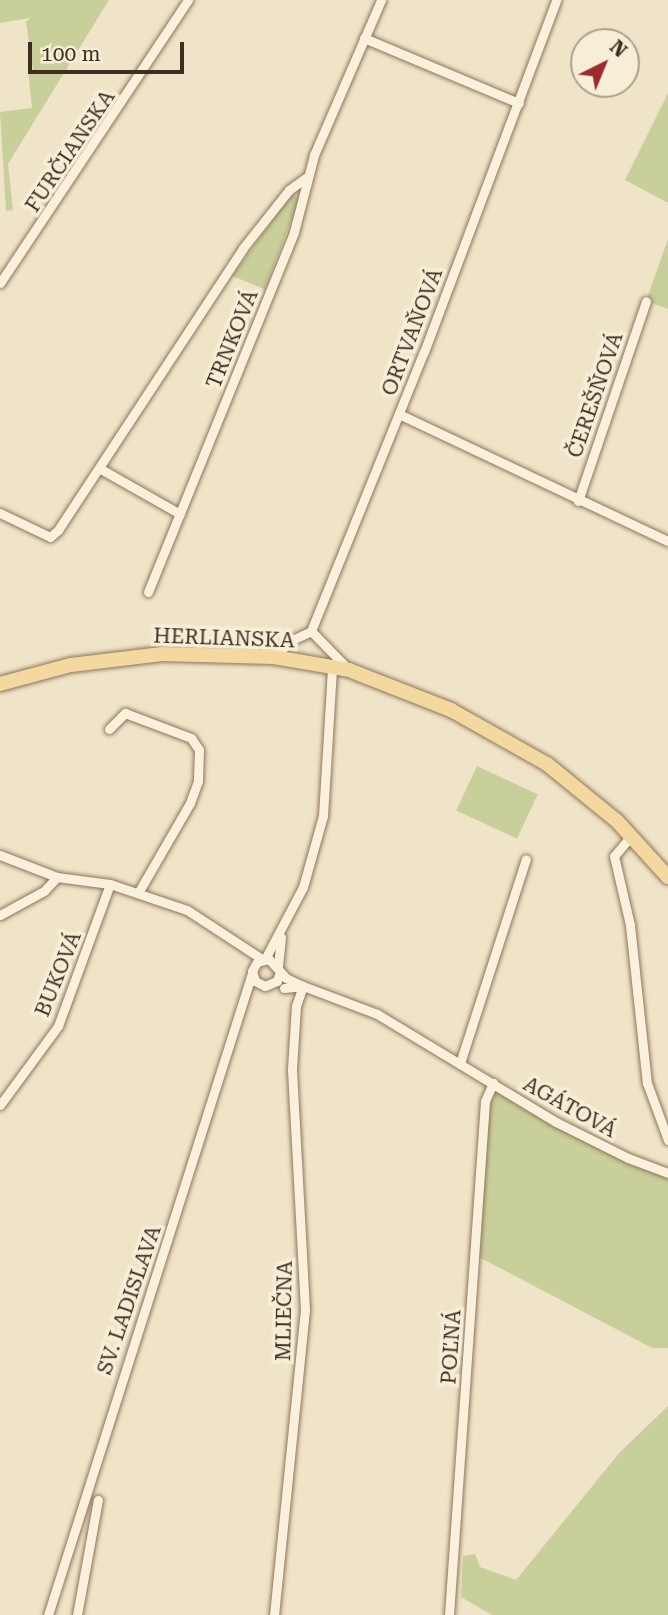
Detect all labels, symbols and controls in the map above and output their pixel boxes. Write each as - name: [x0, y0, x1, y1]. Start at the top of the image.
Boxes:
- scale bar: [32, 28, 187, 72]
- north arrow: [570, 28, 640, 98]
- text: N: [605, 35, 631, 62]
- text: 100 m: [41, 42, 101, 66]
- street label: FURČIANSKA: [20, 85, 120, 217]
- street label: ORTVAŇOVÁ: [376, 265, 448, 399]
- street label: TRNKOVÁ: [201, 286, 263, 392]
- street label: ČEREŠŇOVÁ: [562, 329, 628, 461]
- street label: HERLIANSKA: [153, 623, 295, 653]
- street label: BUKOVÁ: [30, 928, 86, 1020]
- street label: AGÁTOVÁ: [519, 1071, 621, 1143]
- street label: SV. LADISLAVA: [92, 1222, 166, 1378]
- street label: MLIEČNA: [271, 1261, 297, 1361]
- street label: POĽNÁ: [436, 1309, 466, 1385]

